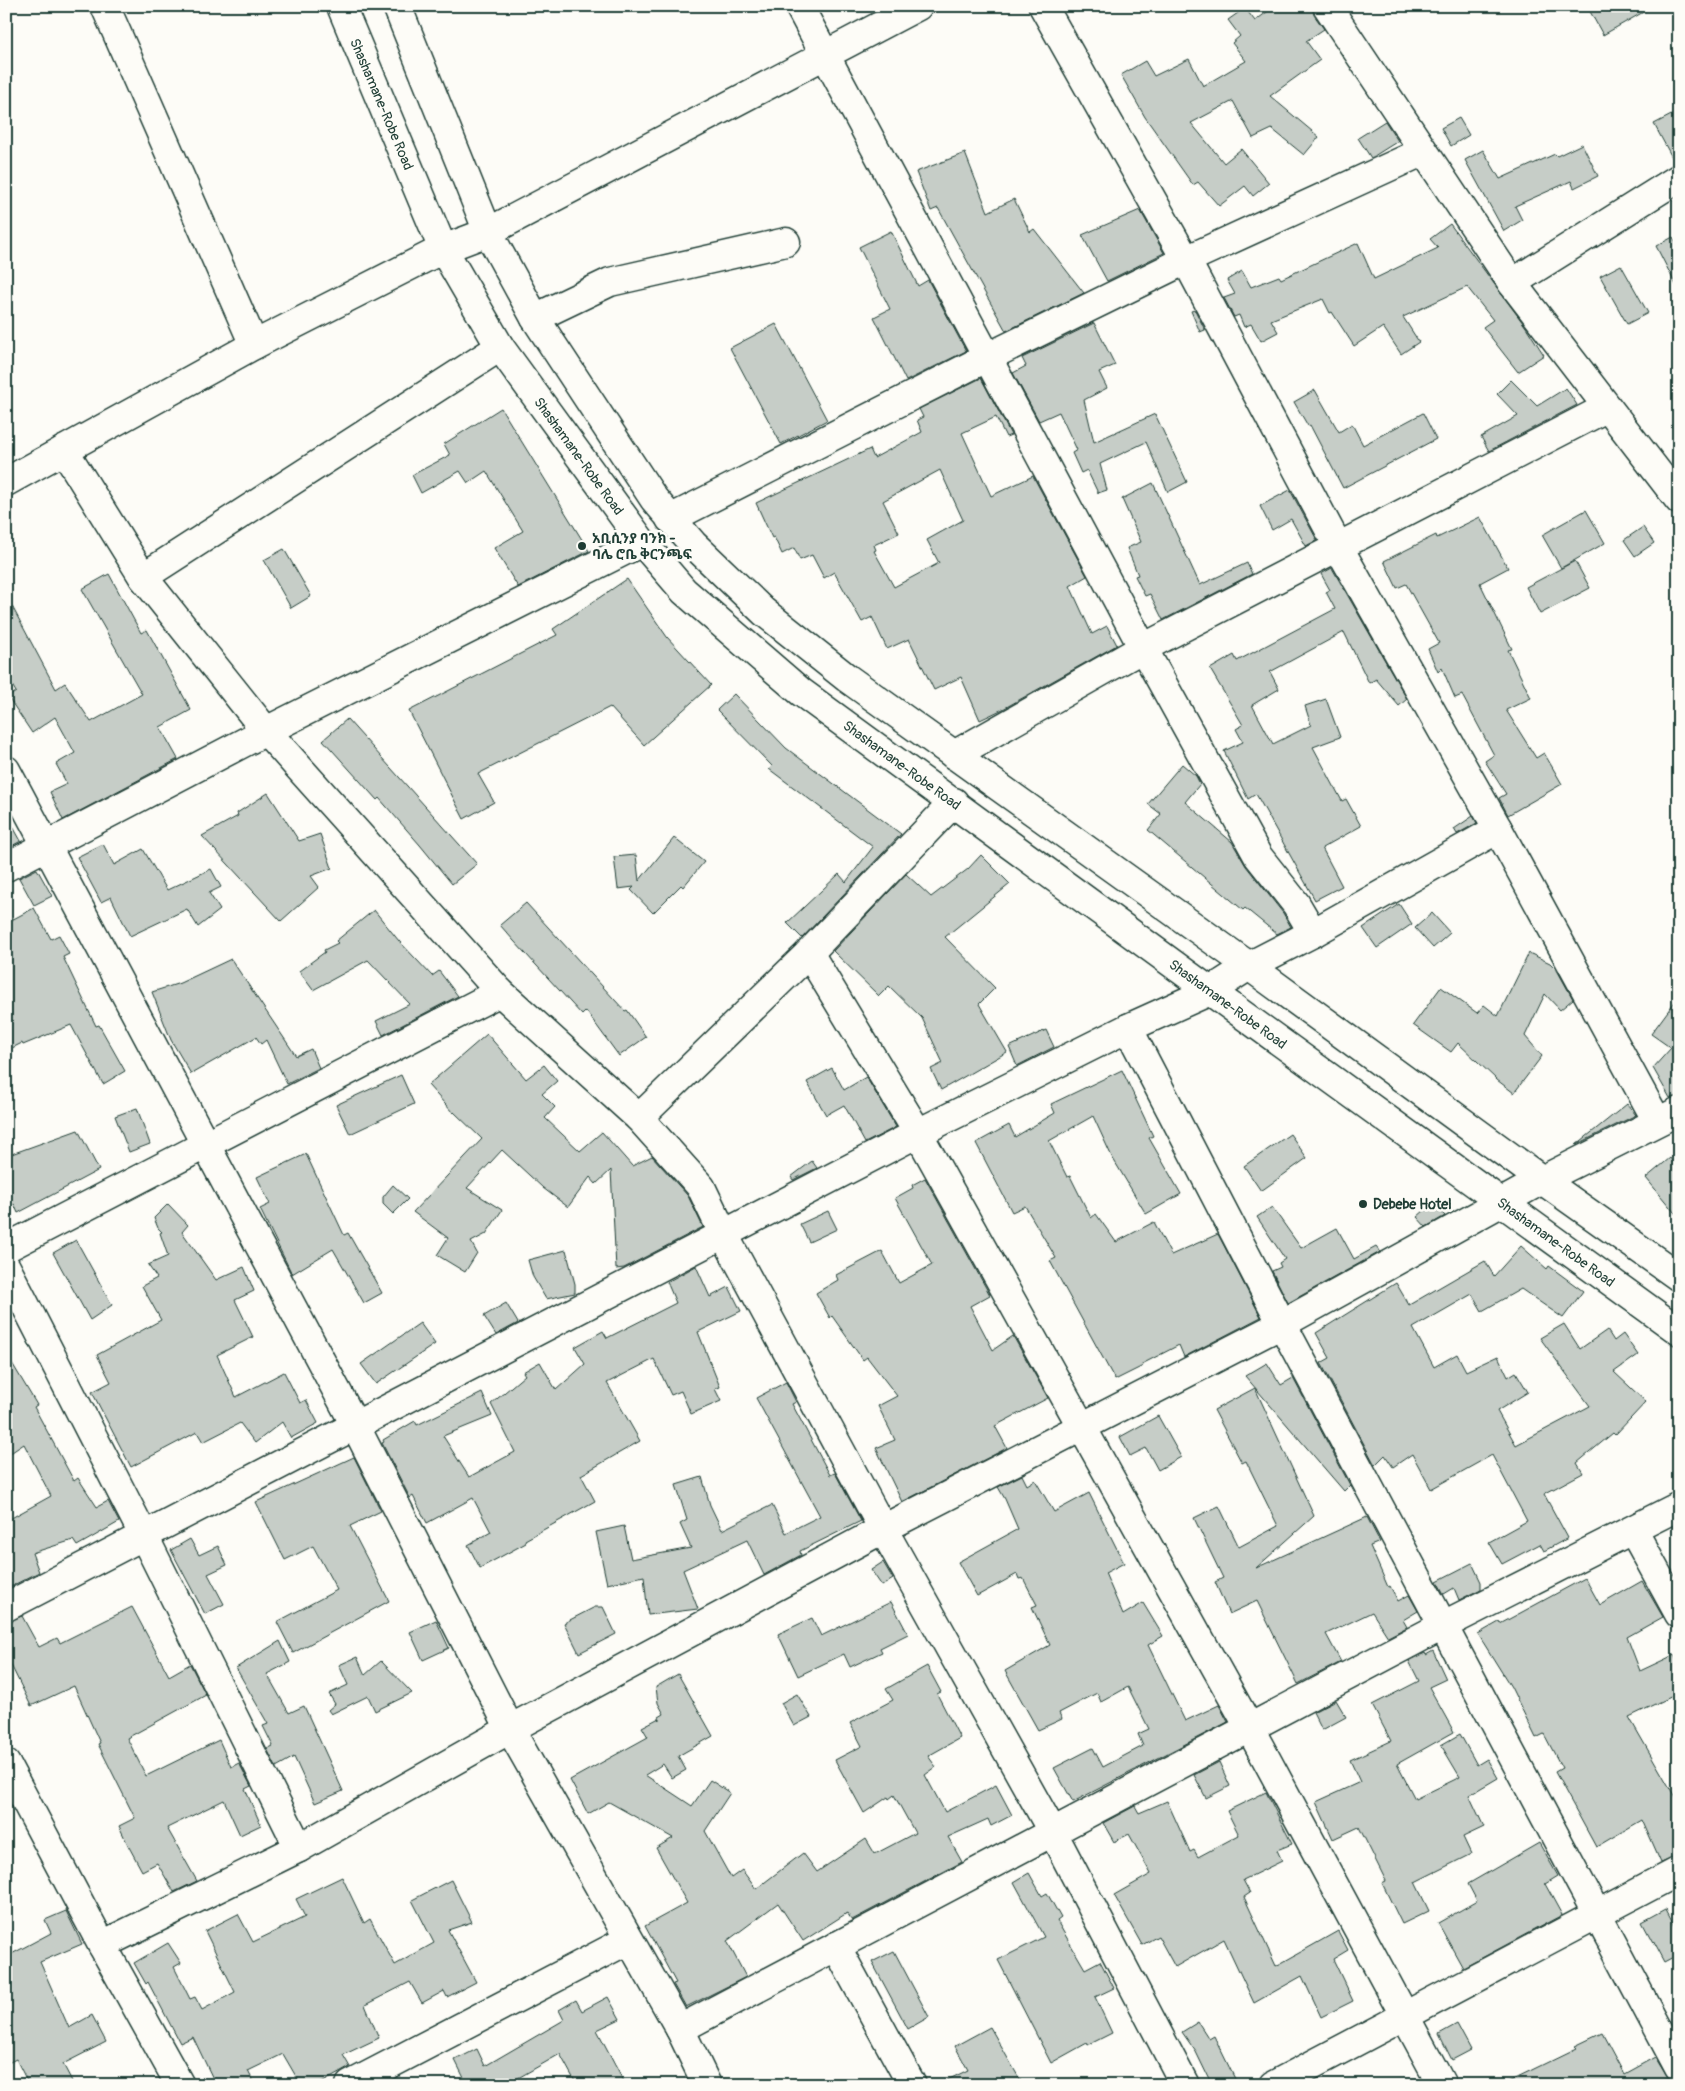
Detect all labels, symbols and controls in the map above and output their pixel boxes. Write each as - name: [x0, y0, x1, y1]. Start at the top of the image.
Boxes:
- street label: Shashamane-Robe Road: [346, 36, 417, 173]
- street label: Shashamane-Robe Road: [530, 394, 627, 519]
- place label: አቢሲንያ ባንክ - ባሌ ሮቤ ቅርንጫፍ: [592, 530, 693, 563]
- marker: አቢሲንያ ባንክ - ባሌ ሮቤ ቅርንጫፍ: [576, 540, 588, 552]
- street label: Shashamane-Robe Road: [840, 717, 964, 814]
- street label: Shashamane-Robe Road: [1166, 956, 1290, 1053]
- street label: Shashamane-Robe Road: [1494, 1194, 1618, 1291]
- place label: Debebe Hotel: [1373, 1196, 1452, 1213]
- marker: Debebe Hotel: [1357, 1198, 1369, 1210]

